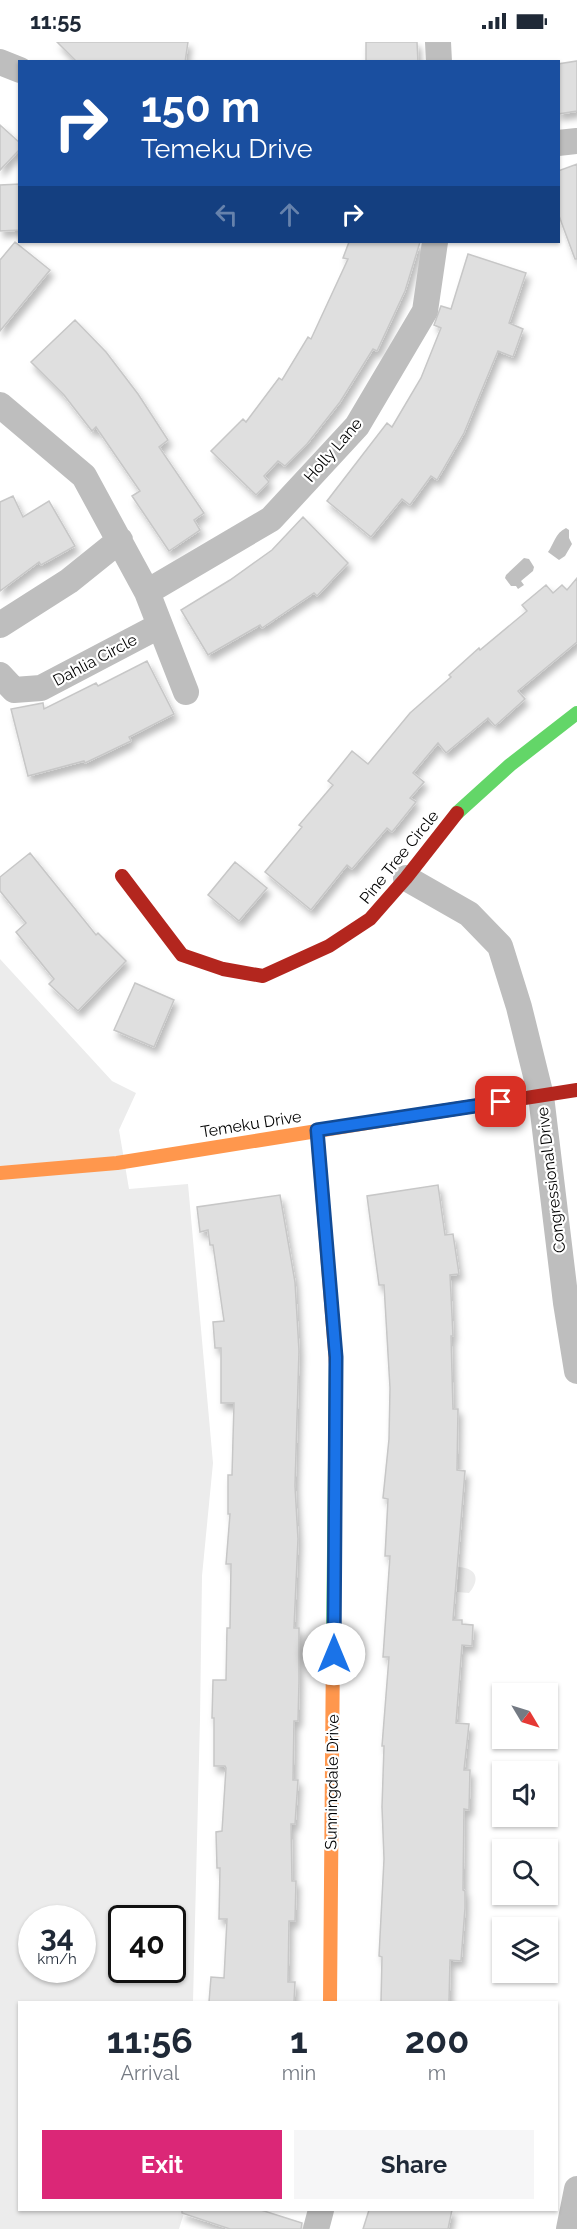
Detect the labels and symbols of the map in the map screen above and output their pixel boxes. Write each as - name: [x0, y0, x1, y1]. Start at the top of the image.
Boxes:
- street label: Holly Lane: [300, 414, 366, 486]
- street label: Dahlia Circle: [50, 630, 140, 690]
- street label: Pine Tree Circle: [356, 806, 442, 908]
- pin: [475, 1076, 526, 1127]
- street label: Congressional Drive: [533, 1106, 569, 1254]
- street label: Temeku Drive: [199, 1107, 303, 1141]
- position arrow: [302, 1622, 366, 1686]
- north arrow: [492, 1683, 558, 1749]
- street label: Sunningdale Drive: [321, 1714, 343, 1850]
- speed limit sign: 40: [108, 1905, 186, 1983]

